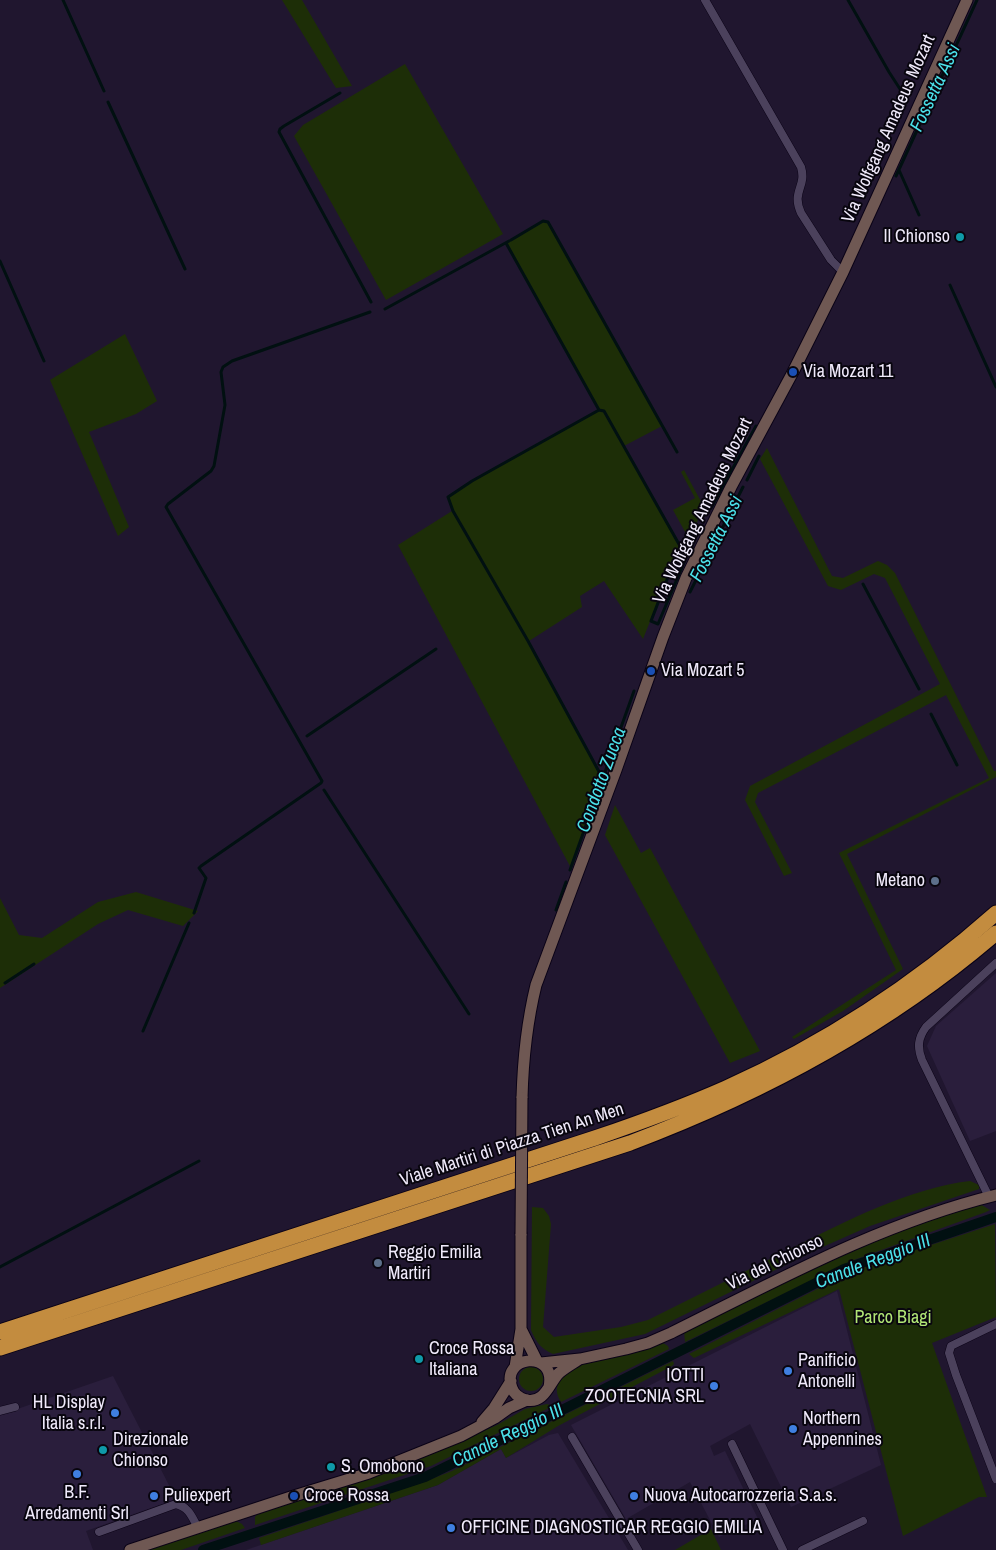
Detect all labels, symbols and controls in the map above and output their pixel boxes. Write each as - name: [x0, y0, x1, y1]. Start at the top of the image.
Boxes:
- street label: Via Wolfgang Amadeus Mozart: [838, 32, 940, 226]
- water label: Fossetta Assi: [906, 41, 966, 135]
- place label: Il Chionso: [884, 226, 950, 248]
- marker: Il Chionso: [954, 231, 966, 243]
- place label: Via Mozart 11: [803, 361, 894, 383]
- marker: Via Mozart 11: [787, 366, 799, 378]
- street label: Via Wolfgang Amadeus Mozart: [649, 415, 757, 607]
- water label: Fossetta Assi: [686, 492, 748, 586]
- place label: Via Mozart 5: [661, 660, 744, 682]
- marker: Via Mozart 5: [645, 665, 657, 677]
- water label: Condotto Zucca: [572, 724, 632, 836]
- place label: Metano: [876, 870, 925, 892]
- marker: Metano: [929, 875, 941, 887]
- street label: Viale Martiri di Piazza Tien An Men: [397, 1099, 627, 1191]
- street label: Via del Chionso: [723, 1230, 827, 1296]
- water label: Canale Reggio III: [812, 1230, 934, 1294]
- place label: Reggio Emilia Martiri: [388, 1242, 482, 1284]
- marker: Reggio Emilia Martiri: [372, 1257, 384, 1269]
- park label: Parco Biagi: [854, 1307, 932, 1329]
- place label: Croce Rossa Italiana: [429, 1338, 514, 1380]
- place label: Panificio Antonelli: [798, 1350, 856, 1392]
- marker: Croce Rossa Italiana: [413, 1353, 425, 1365]
- place label: IOTTI ZOOTECNIA SRL: [585, 1365, 704, 1408]
- marker: Panificio Antonelli: [782, 1365, 794, 1377]
- marker: IOTTI ZOOTECNIA SRL: [708, 1380, 720, 1392]
- place label: HL Display Italia s.r.l.: [33, 1392, 105, 1435]
- water label: Canale Reggio III: [449, 1399, 567, 1473]
- marker: HL Display Italia s.r.l.: [109, 1407, 121, 1419]
- place label: Northern Appennines: [803, 1408, 882, 1450]
- marker: Northern Appennines: [787, 1423, 799, 1435]
- place label: Direzionale Chionso: [113, 1429, 188, 1472]
- marker: Direzionale Chionso: [97, 1444, 109, 1456]
- place label: S. Omobono: [341, 1456, 424, 1478]
- marker: S. Omobono: [325, 1461, 337, 1473]
- marker: B.F. Arredamenti Srl: [71, 1468, 83, 1480]
- place label: B.F. Arredamenti Srl: [25, 1482, 129, 1525]
- place label: Puliexpert: [164, 1485, 230, 1507]
- place label: Croce Rossa: [304, 1485, 389, 1507]
- place label: Nuova Autocarrozzeria S.a.s.: [644, 1485, 837, 1507]
- marker: Puliexpert: [148, 1490, 160, 1502]
- marker: Croce Rossa: [288, 1490, 300, 1502]
- marker: Nuova Autocarrozzeria S.a.s.: [628, 1490, 640, 1502]
- place label: OFFICINE DIAGNOSTICAR REGGIO EMILIA: [461, 1517, 762, 1539]
- marker: OFFICINE DIAGNOSTICAR REGGIO EMILIA: [445, 1522, 457, 1534]

